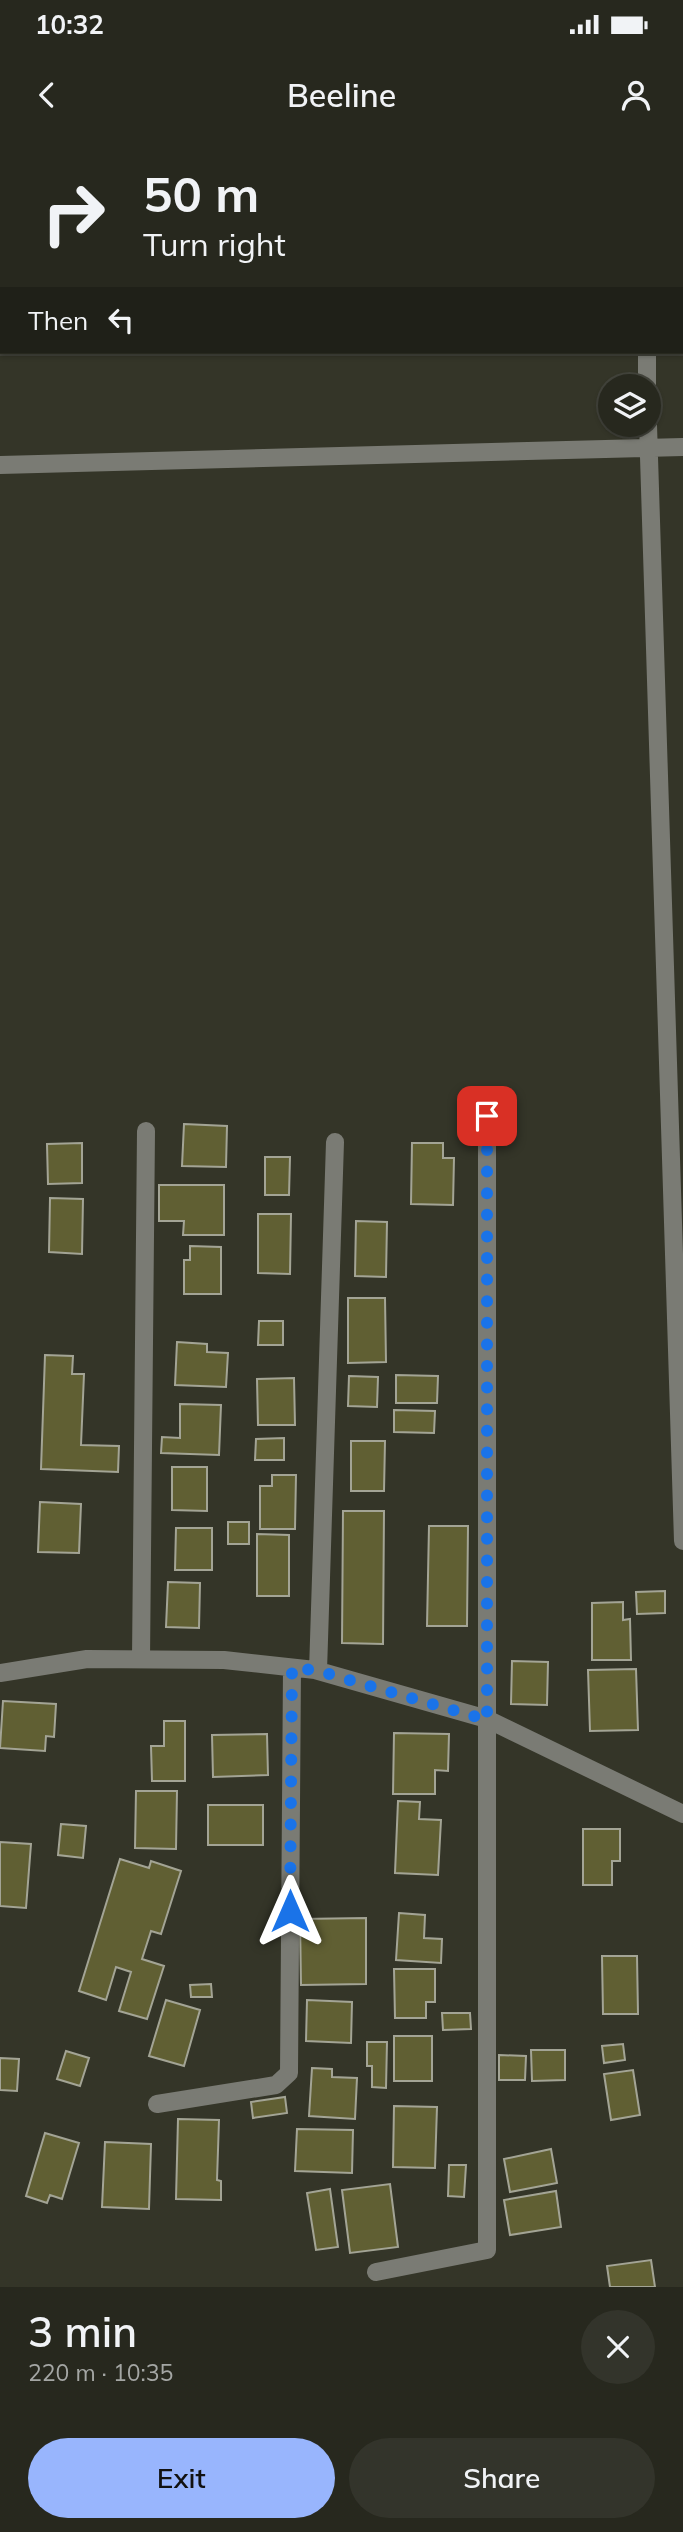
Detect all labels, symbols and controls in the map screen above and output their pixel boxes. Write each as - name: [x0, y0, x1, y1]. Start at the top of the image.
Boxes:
- text: 10:32: [35, 8, 104, 41]
- text: Beeline: [287, 75, 396, 115]
- icon: back: [28, 76, 66, 114]
- icon: person: [617, 76, 655, 114]
- text: 50 m: [143, 163, 259, 224]
- icon: right: [28, 168, 119, 259]
- text: Turn right: [143, 224, 286, 264]
- icon: left: [102, 301, 140, 339]
- text: Then: [28, 304, 88, 337]
- map controls: [598, 374, 661, 437]
- button: layers: [598, 374, 661, 437]
- pin: [457, 1086, 517, 1146]
- icon: arrive: [468, 1097, 506, 1135]
- position arrow: [253, 1874, 327, 1948]
- text: 3 min: [28, 2305, 137, 2358]
- button: close: [581, 2310, 655, 2384]
- text: 220 m · 10:35: [28, 2358, 173, 2387]
- button: Exit: [28, 2438, 335, 2518]
- button: Share: [349, 2438, 655, 2518]

